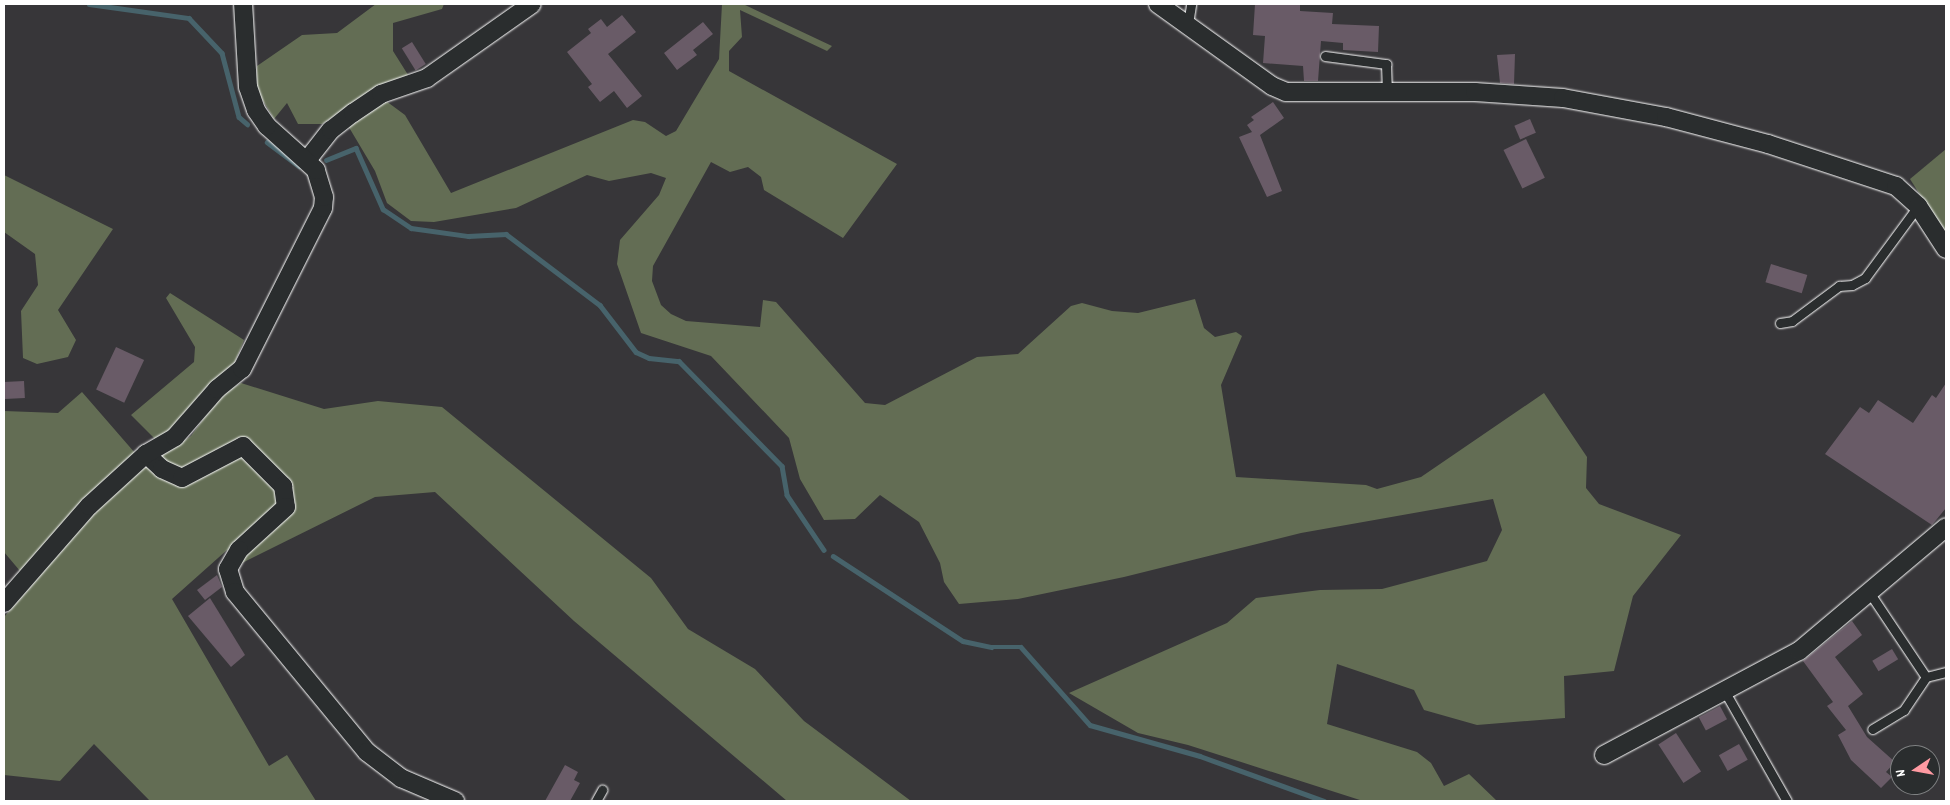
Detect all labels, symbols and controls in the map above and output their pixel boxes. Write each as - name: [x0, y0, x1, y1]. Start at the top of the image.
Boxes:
- north arrow: [1890, 745, 1940, 795]
- text: N: [1891, 767, 1912, 778]

